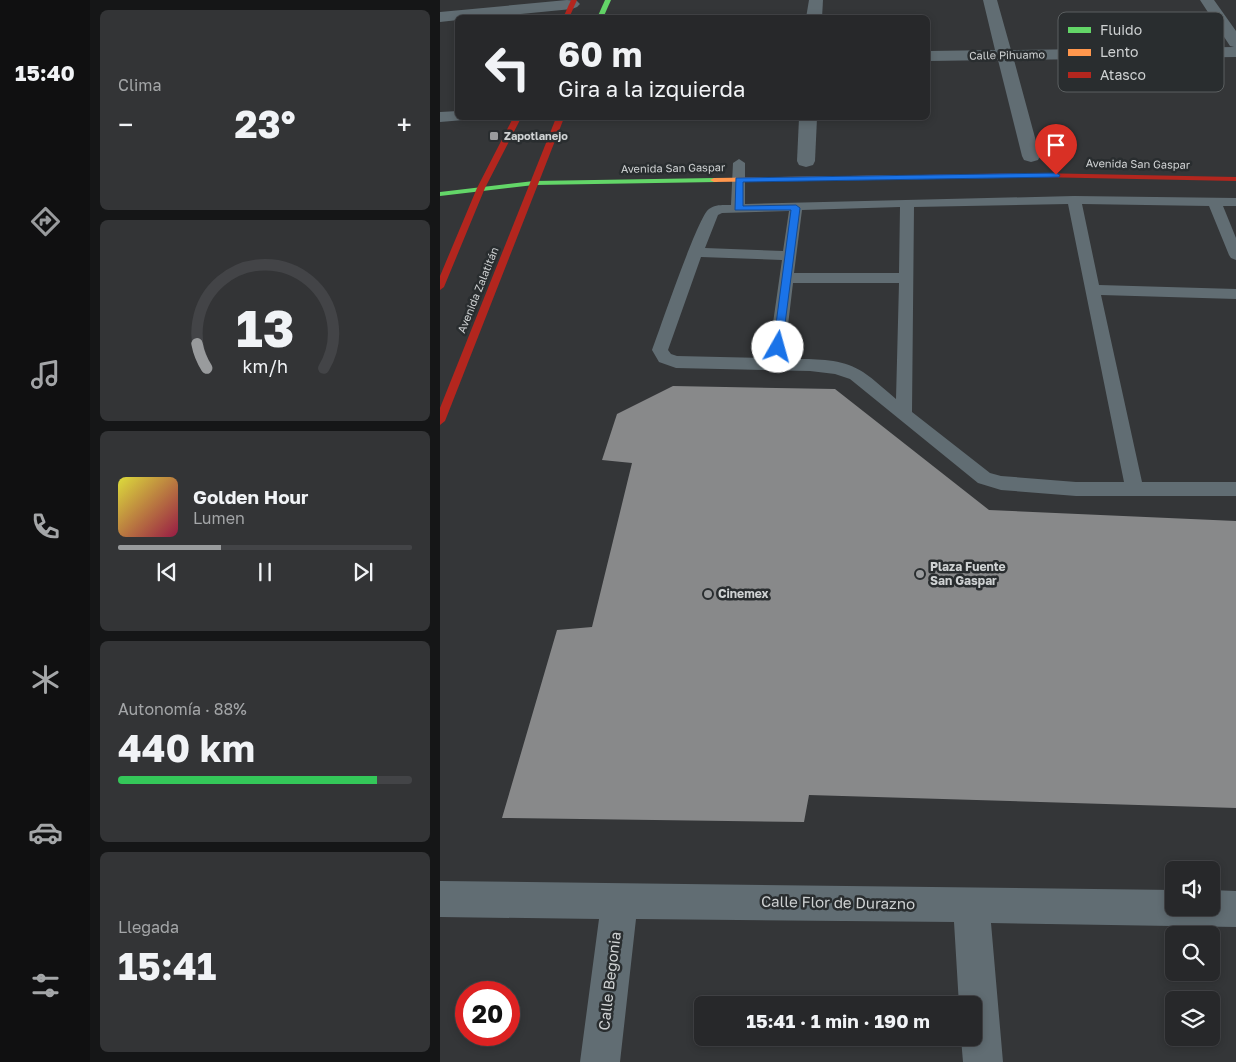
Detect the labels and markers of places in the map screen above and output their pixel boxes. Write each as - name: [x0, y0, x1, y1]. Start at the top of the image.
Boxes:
- pin: [1035, 124, 1077, 175]
- place label: Zapotlanejo: [504, 129, 568, 142]
- marker: Zapotlanejo: [488, 130, 500, 142]
- place label: Plaza Fuente San Gaspar: [930, 559, 1006, 588]
- marker: Plaza Fuente San Gaspar: [914, 568, 926, 580]
- place label: Cinemex: [718, 586, 768, 601]
- marker: Cinemex: [702, 588, 714, 600]

